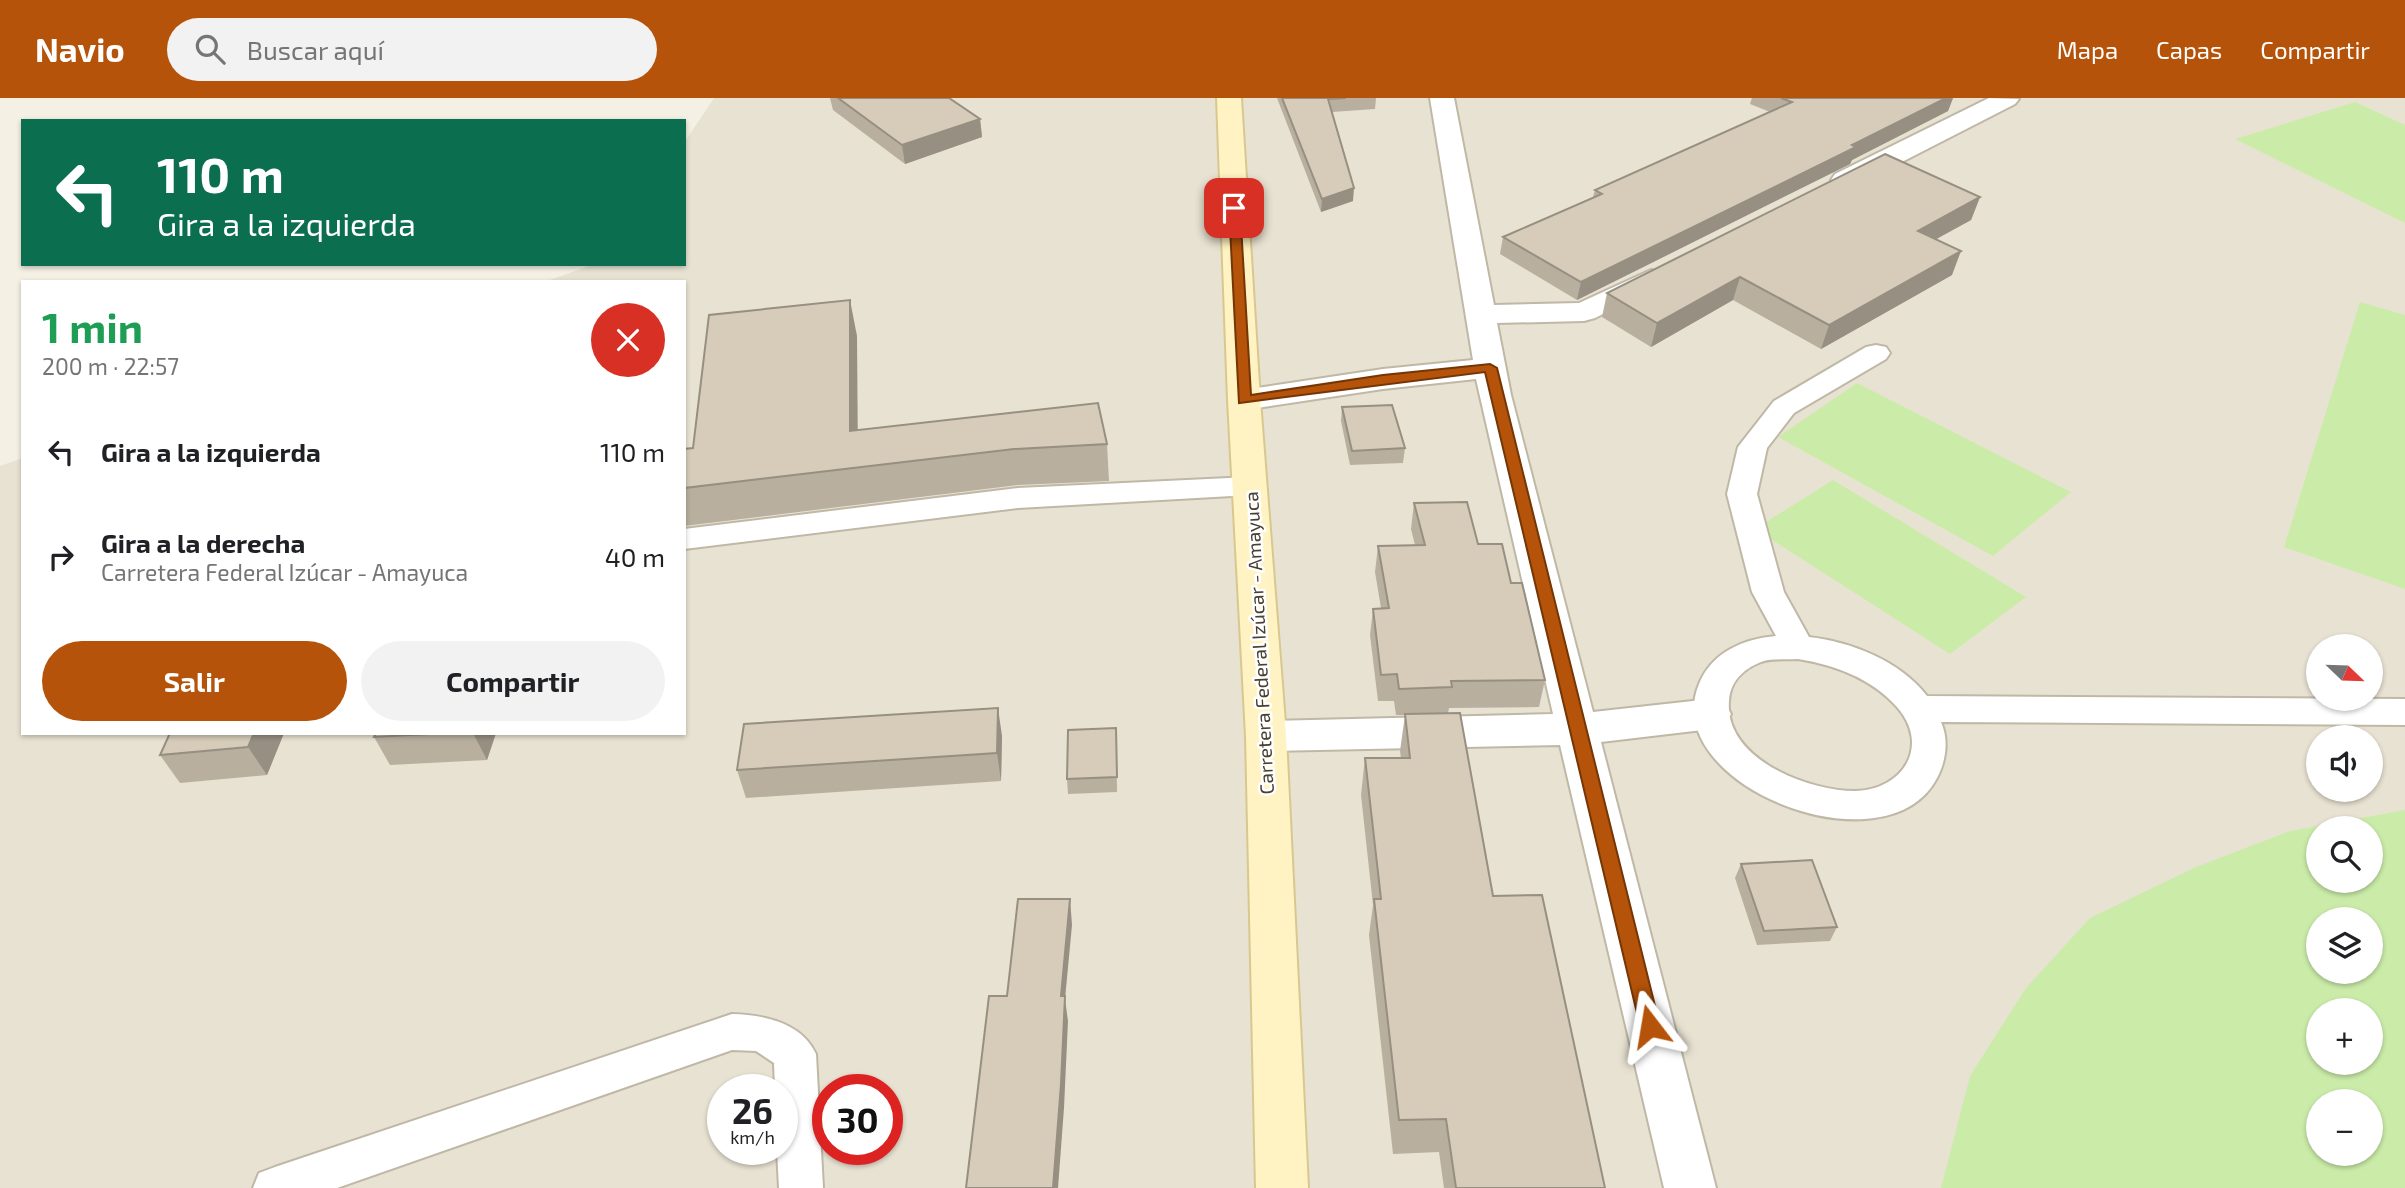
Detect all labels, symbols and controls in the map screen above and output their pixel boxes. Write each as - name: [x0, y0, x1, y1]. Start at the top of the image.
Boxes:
- search box: [167, 18, 657, 81]
- text: Navio: [35, 29, 125, 69]
- icon: search: [191, 30, 229, 68]
- text: Buscar aquí: [247, 34, 384, 65]
- text: Mapa: [2057, 35, 2118, 64]
- text: Capas: [2156, 35, 2222, 64]
- text: Compartir: [2260, 35, 2370, 64]
- text: 110 m: [157, 144, 284, 203]
- icon: left: [42, 147, 133, 238]
- pin: [1204, 178, 1264, 238]
- icon: arrive: [1215, 189, 1253, 227]
- text: Gira a la izquierda: [157, 204, 416, 242]
- text: 1 min: [42, 301, 143, 351]
- button: close: [591, 303, 665, 377]
- text: 200 m · 22:57: [42, 352, 179, 380]
- icon: left: [42, 433, 80, 471]
- text: Gira a la izquierda: [101, 436, 321, 467]
- text: 110 m: [600, 436, 665, 467]
- street label: Carretera Federal Izúcar - Amayuca: [1239, 491, 1278, 795]
- text: Gira a la derecha: [101, 527, 305, 558]
- icon: right: [42, 538, 80, 576]
- text: 40 m: [605, 541, 665, 572]
- text: Carretera Federal Izúcar - Amayuca: [101, 558, 468, 586]
- north arrow: [2306, 634, 2384, 710]
- map controls: [2306, 634, 2383, 1166]
- button: Salir: [42, 641, 347, 721]
- button: Compartir: [361, 641, 665, 721]
- button: sound: [2306, 725, 2383, 802]
- button: search: [2306, 816, 2383, 893]
- button: layers: [2306, 907, 2383, 984]
- position arrow: [1613, 989, 1687, 1063]
- button: +: [2306, 998, 2383, 1075]
- speed limit sign: 30: [812, 1074, 903, 1165]
- text: 26: [732, 1089, 773, 1131]
- button: −: [2306, 1089, 2383, 1166]
- text: km/h: [730, 1126, 775, 1148]

